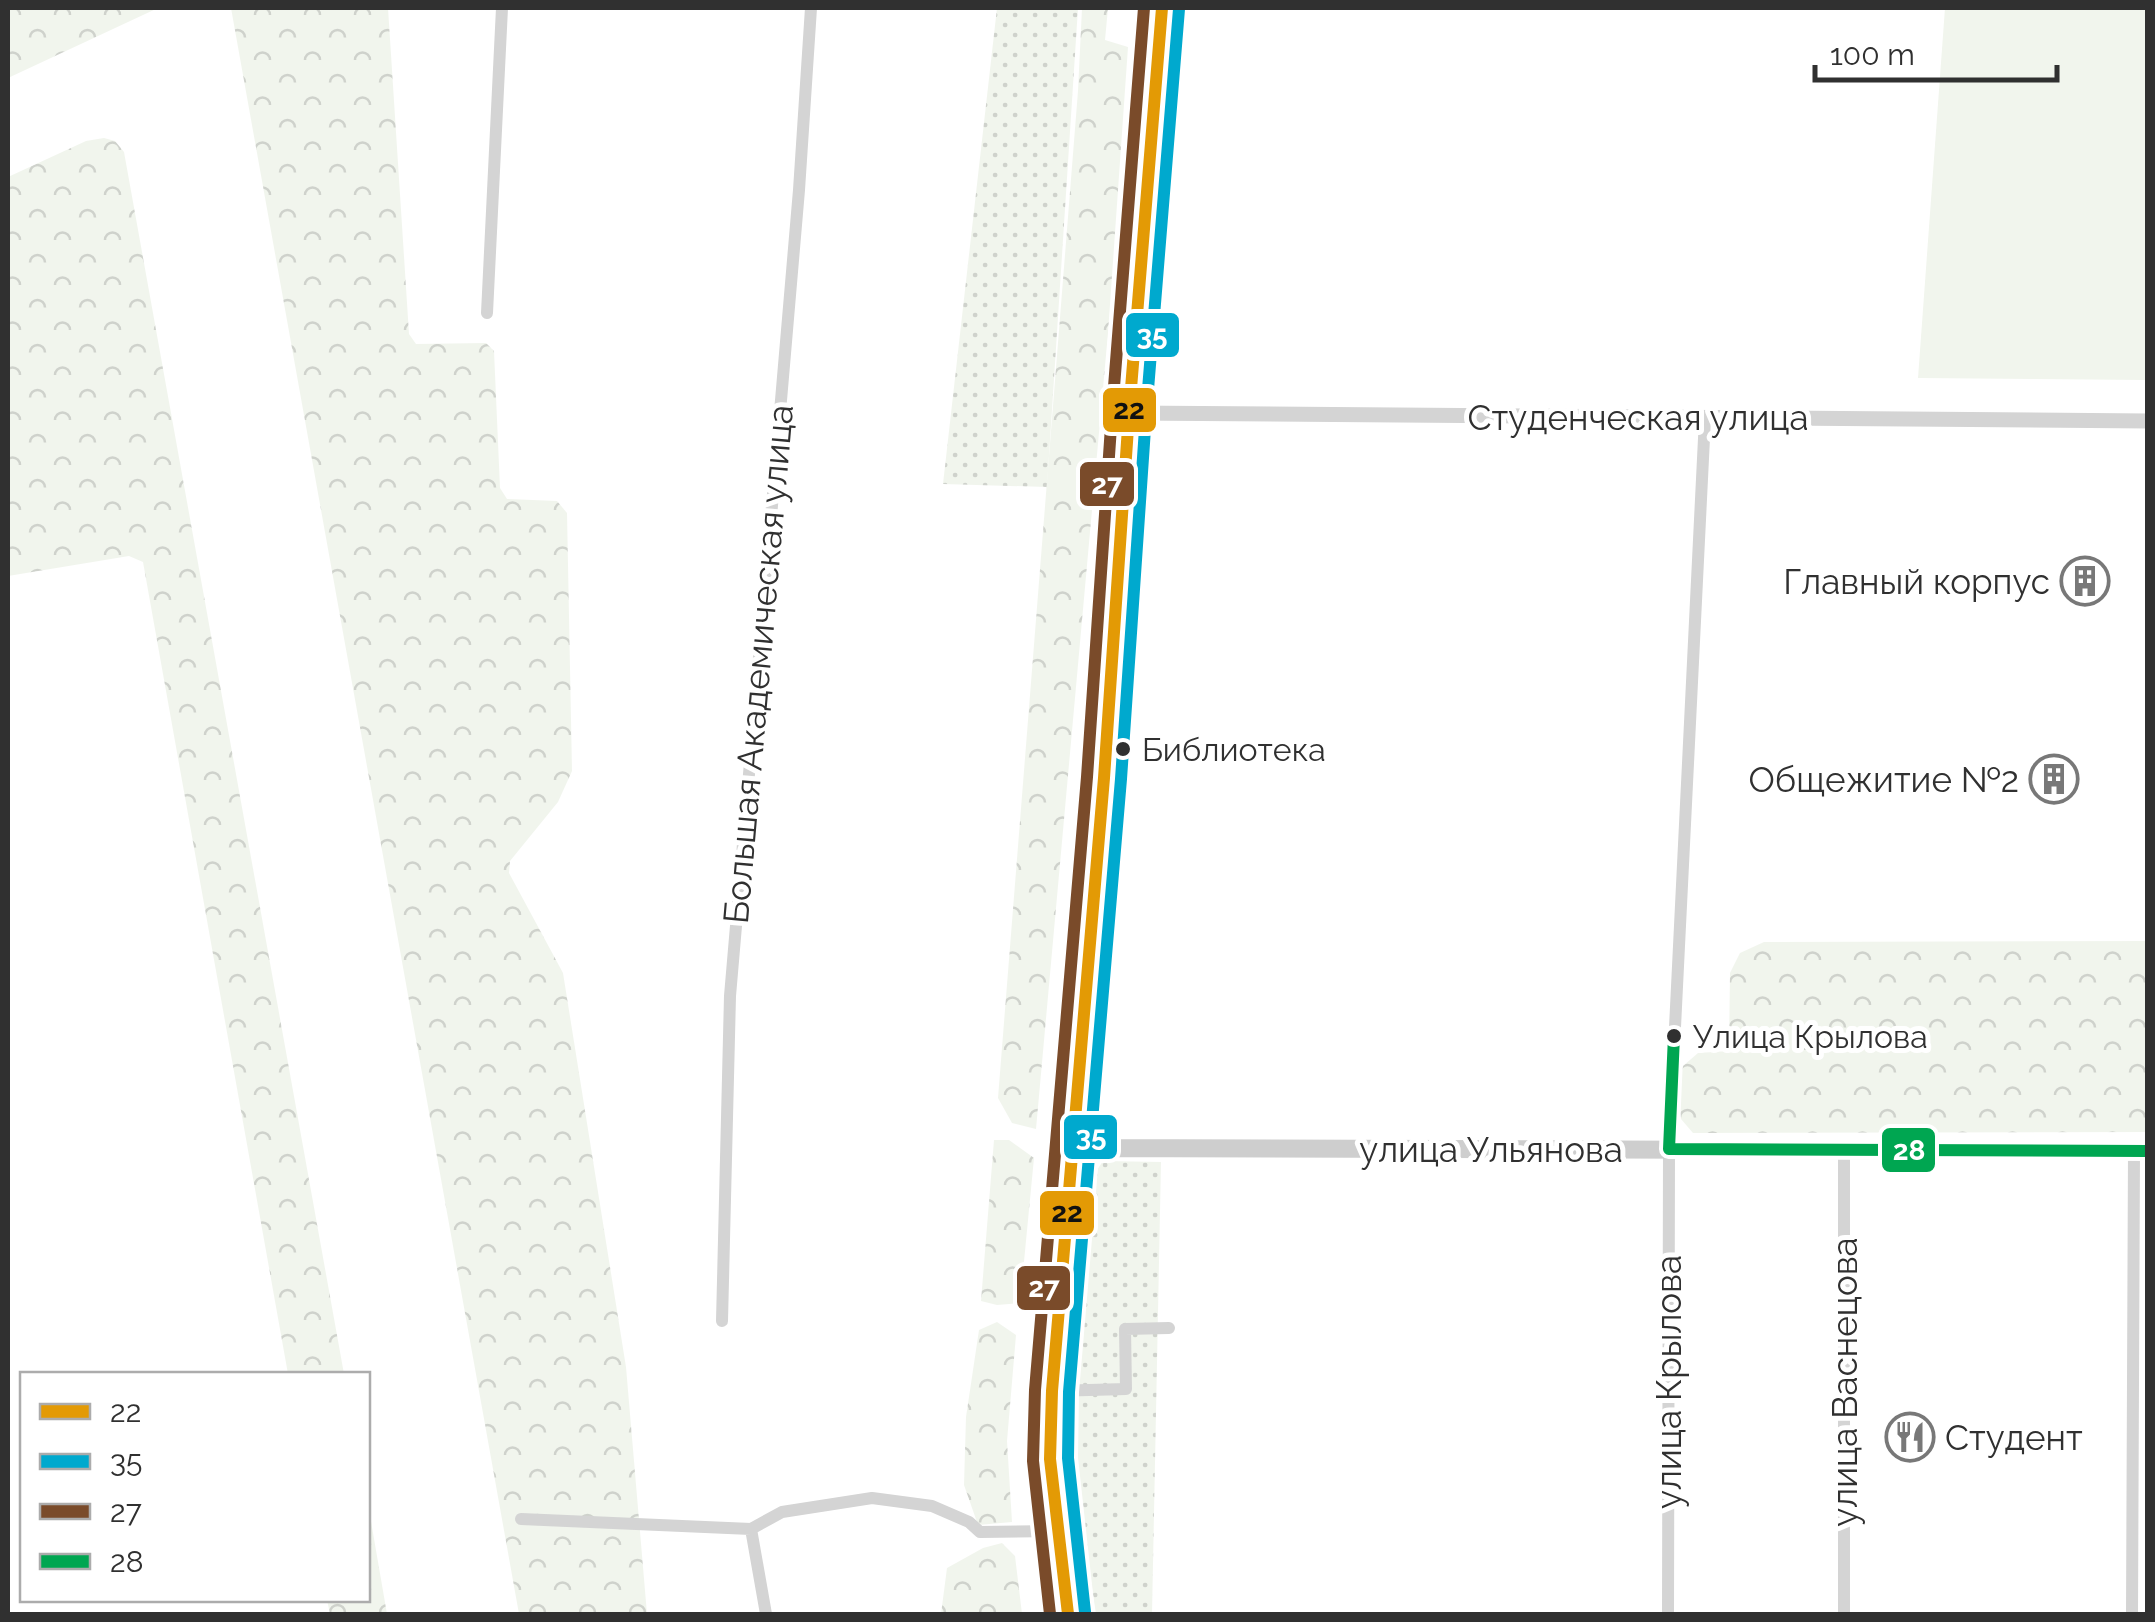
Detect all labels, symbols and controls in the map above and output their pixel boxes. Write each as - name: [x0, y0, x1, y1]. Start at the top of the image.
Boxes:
- scale bar: [1815, 20, 2058, 82]
- text: 100 m: [1830, 37, 1915, 72]
- line badge: 35: [1124, 311, 1181, 359]
- text: 35: [1136, 319, 1168, 352]
- line badge: 22: [1101, 386, 1158, 434]
- text: 22: [1113, 393, 1145, 426]
- street label: Студенческая улица: [1467, 397, 1809, 438]
- street label: Большая Академическая улица: [715, 403, 801, 925]
- line badge: 27: [1078, 460, 1136, 508]
- text: 27: [1091, 468, 1123, 501]
- building icon: Главный корпус: [2059, 555, 2111, 607]
- place label: Главный корпус: [1783, 561, 2050, 602]
- place label: Библиотека: [1142, 731, 1326, 768]
- marker: Библиотека: [1113, 739, 1133, 759]
- building icon: Общежитие №2: [2028, 753, 2080, 805]
- place label: Общежитие №2: [1749, 759, 2019, 800]
- place label: Улица Крылова: [1693, 1018, 1928, 1055]
- marker: Улица Крылова: [1664, 1026, 1684, 1046]
- line badge: 35: [1062, 1113, 1119, 1161]
- text: 35: [1075, 1120, 1107, 1153]
- line badge: 28: [1880, 1126, 1937, 1174]
- street label: улица Ульянова: [1359, 1129, 1623, 1170]
- text: 28: [1893, 1134, 1925, 1167]
- line badge: 22: [1038, 1189, 1096, 1237]
- text: 22: [1051, 1196, 1083, 1229]
- street label: улица Васнецова: [1824, 1237, 1865, 1527]
- street label: улица Крылова: [1648, 1255, 1689, 1509]
- line badge: 27: [1015, 1264, 1072, 1312]
- text: 27: [1028, 1271, 1060, 1304]
- legend: [20, 1372, 370, 1602]
- text: 22: [110, 1394, 141, 1429]
- restaurant icon: Студент: [1884, 1411, 1936, 1463]
- place label: Студент: [1945, 1417, 2083, 1458]
- text: 35: [110, 1444, 142, 1479]
- text: 27: [110, 1494, 142, 1529]
- text: 28: [110, 1544, 143, 1579]

